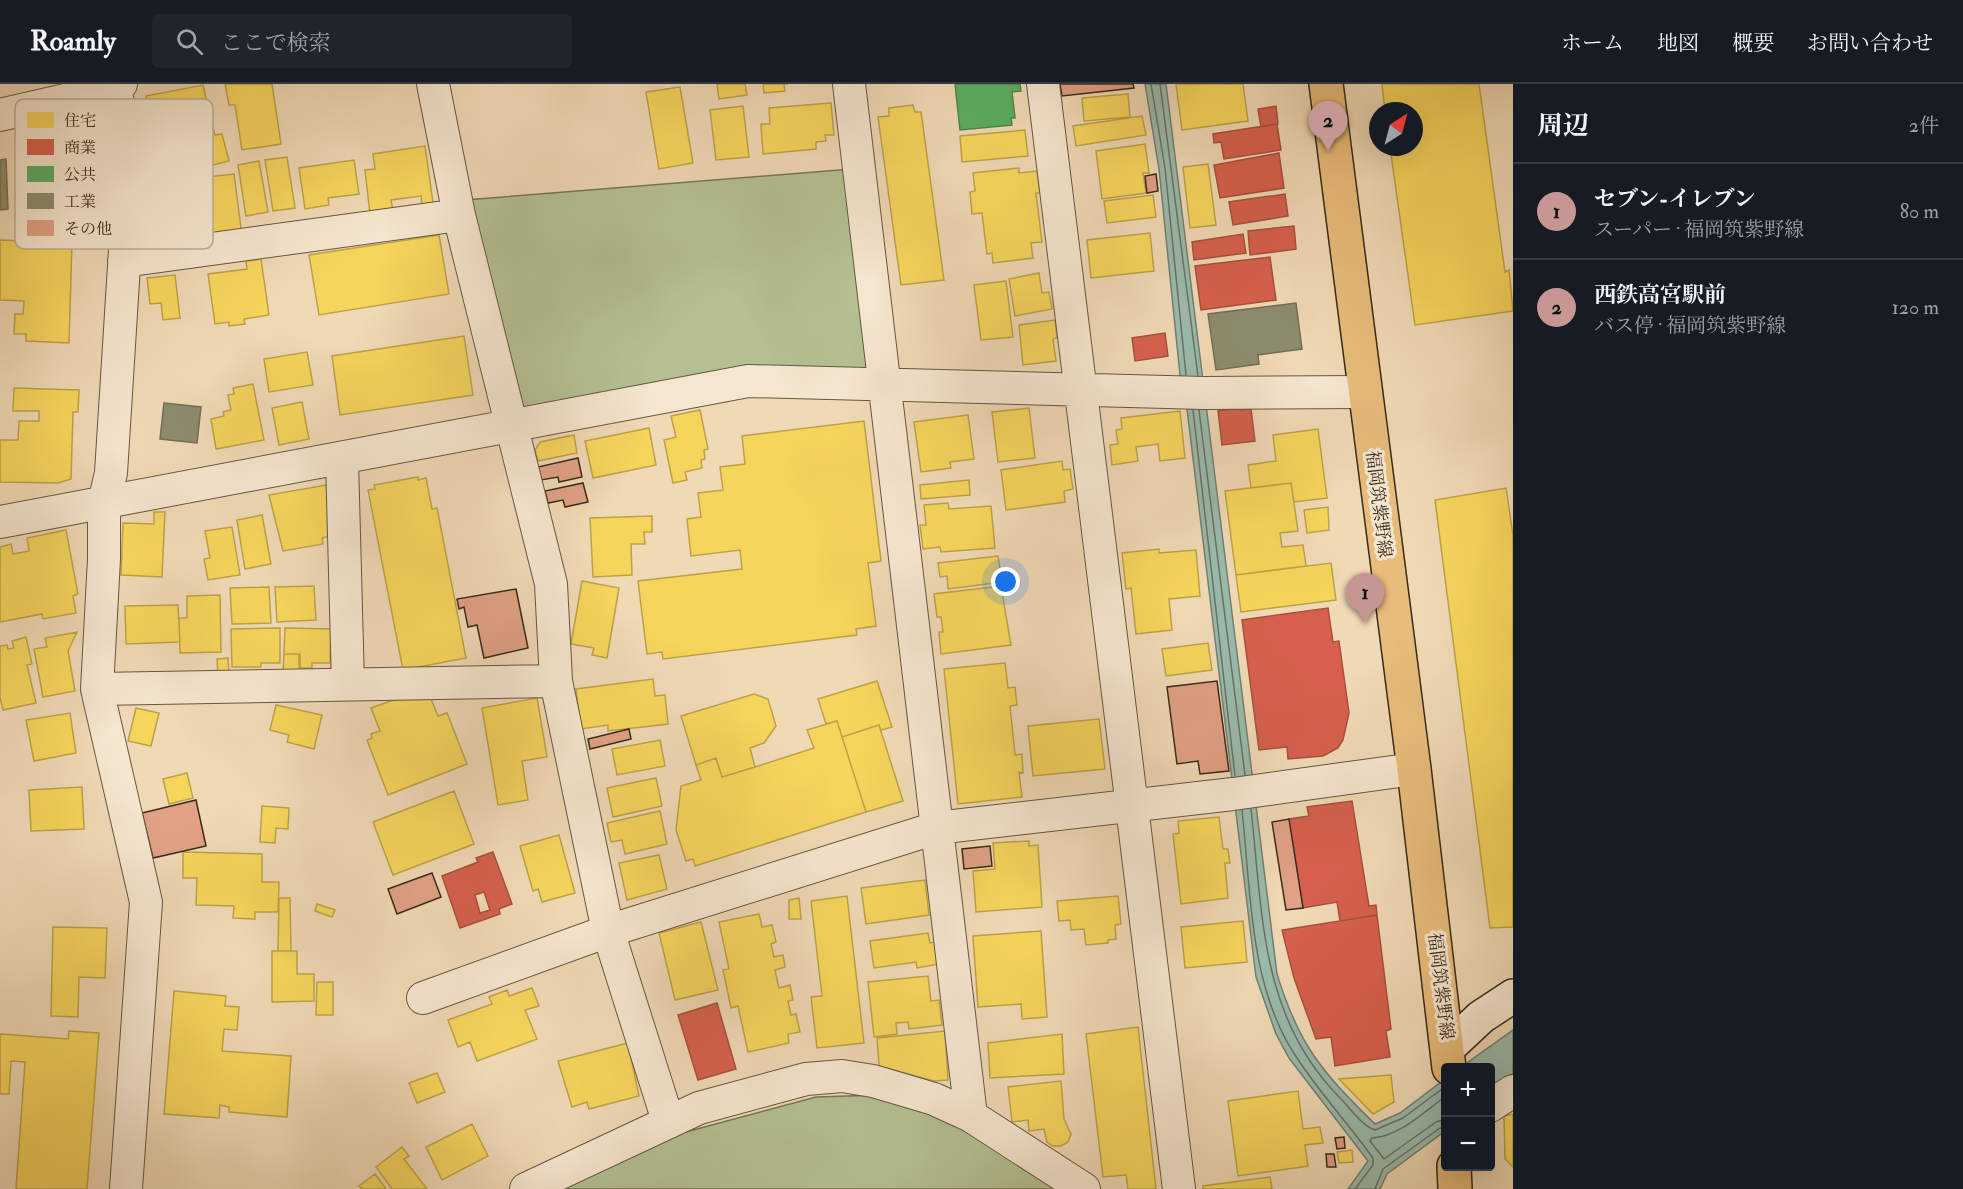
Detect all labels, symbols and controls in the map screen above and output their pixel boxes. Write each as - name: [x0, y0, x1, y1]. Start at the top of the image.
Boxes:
- search box: [152, 14, 572, 68]
- text: Roamly: [30, 24, 116, 59]
- icon: search: [173, 25, 206, 58]
- text: ここで検索: [221, 29, 331, 57]
- text: ホーム: [1561, 30, 1624, 57]
- text: 地図: [1657, 30, 1699, 57]
- text: 概要: [1732, 30, 1774, 57]
- text: お問い合わせ: [1807, 30, 1933, 57]
- legend: [15, 99, 213, 249]
- pin: 2: [1308, 101, 1348, 151]
- north arrow: [1369, 102, 1423, 156]
- text: 周辺: [1537, 110, 1589, 142]
- text: 住宅: [64, 111, 96, 131]
- text: 2件: [1909, 113, 1939, 138]
- text: 商業: [64, 138, 96, 158]
- text: 公共: [64, 165, 96, 185]
- text: セブン-イレブン: [1594, 185, 1756, 213]
- text: 工業: [64, 192, 96, 212]
- text: 1: [1553, 199, 1560, 224]
- text: 80 m: [1900, 199, 1939, 224]
- text: スーパー · 福岡筑紫野線: [1594, 217, 1804, 242]
- text: その他: [64, 219, 112, 239]
- text: 西鉄高宮駅前: [1594, 281, 1726, 309]
- text: 2: [1551, 295, 1562, 320]
- text: 120 m: [1892, 295, 1939, 320]
- text: バス停 · 福岡筑紫野線: [1594, 313, 1786, 338]
- street label: 福岡筑紫野線: [1361, 449, 1396, 559]
- your location: [991, 567, 1020, 596]
- pin: 1: [1346, 574, 1384, 623]
- street label: 福岡筑紫野線: [1423, 931, 1458, 1041]
- map controls: [1441, 1063, 1495, 1171]
- button: +: [1441, 1063, 1495, 1117]
- button: −: [1441, 1117, 1495, 1171]

